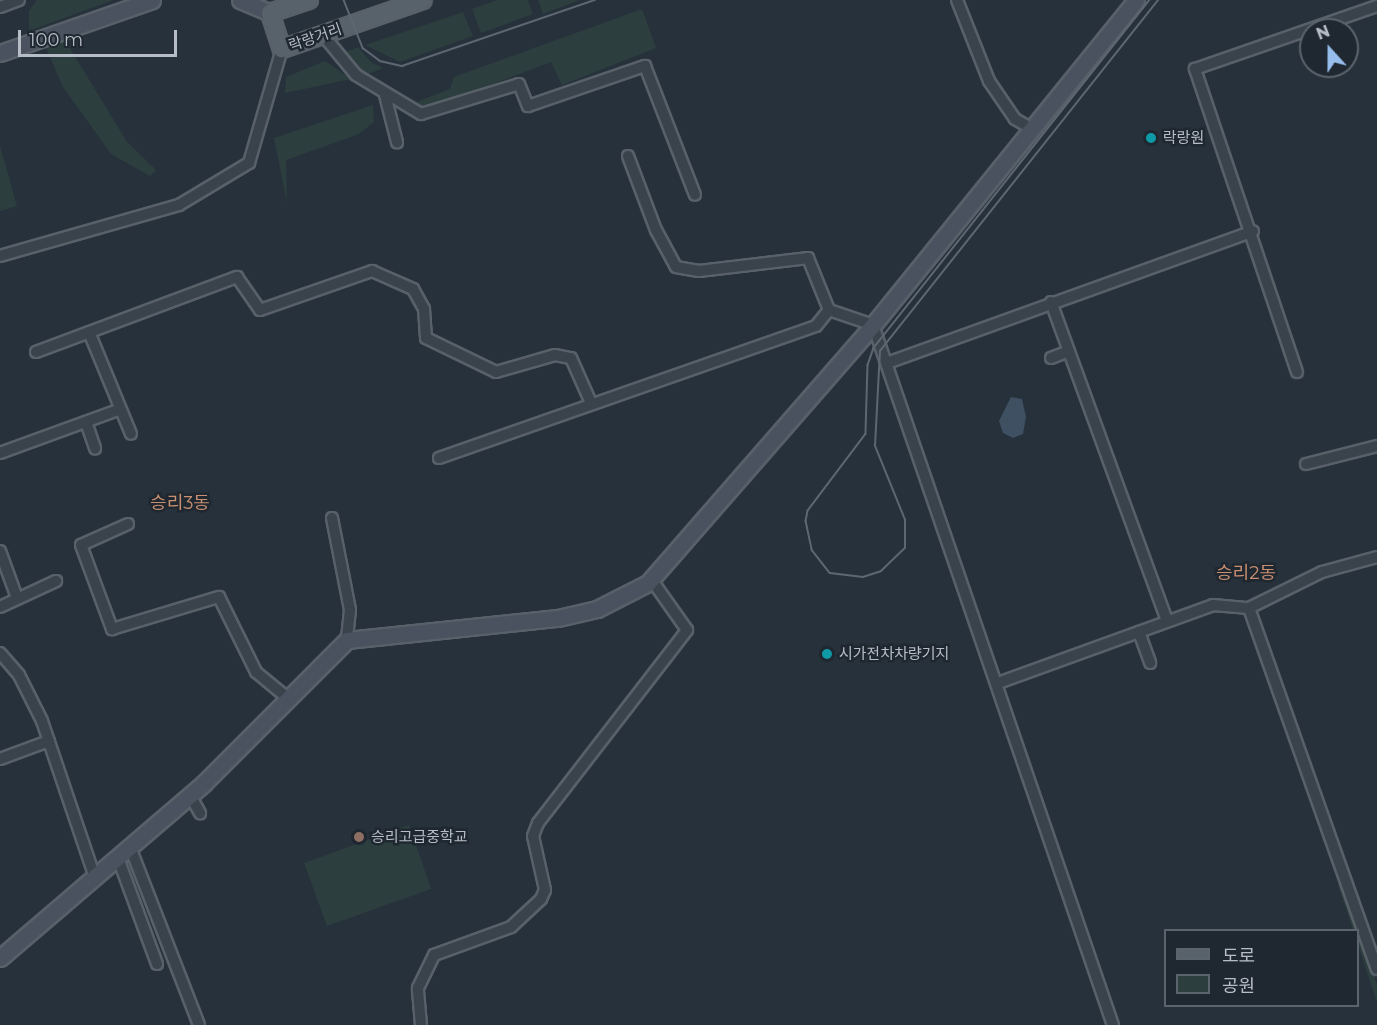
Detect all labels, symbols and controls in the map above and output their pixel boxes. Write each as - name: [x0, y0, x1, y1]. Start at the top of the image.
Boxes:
- scale bar: [21, 18, 180, 56]
- north arrow: [1299, 18, 1359, 78]
- street label: 락랑거리: [286, 20, 344, 54]
- text: N: [1314, 21, 1333, 44]
- text: 100 m: [29, 29, 83, 51]
- place label: 락랑원: [1163, 129, 1204, 147]
- marker: 락랑원: [1144, 131, 1158, 145]
- district label: 승리3동: [150, 492, 210, 514]
- district label: 승리2동: [1216, 562, 1276, 584]
- place label: 시가전차차량기지: [839, 645, 949, 663]
- marker: 시가전차차량기지: [820, 647, 834, 661]
- place label: 승리고급중학교: [371, 828, 468, 846]
- marker: 승리고급중학교: [352, 830, 366, 844]
- legend: [1164, 929, 1359, 1007]
- text: 도로: [1222, 945, 1255, 967]
- text: 공원: [1222, 975, 1255, 997]

